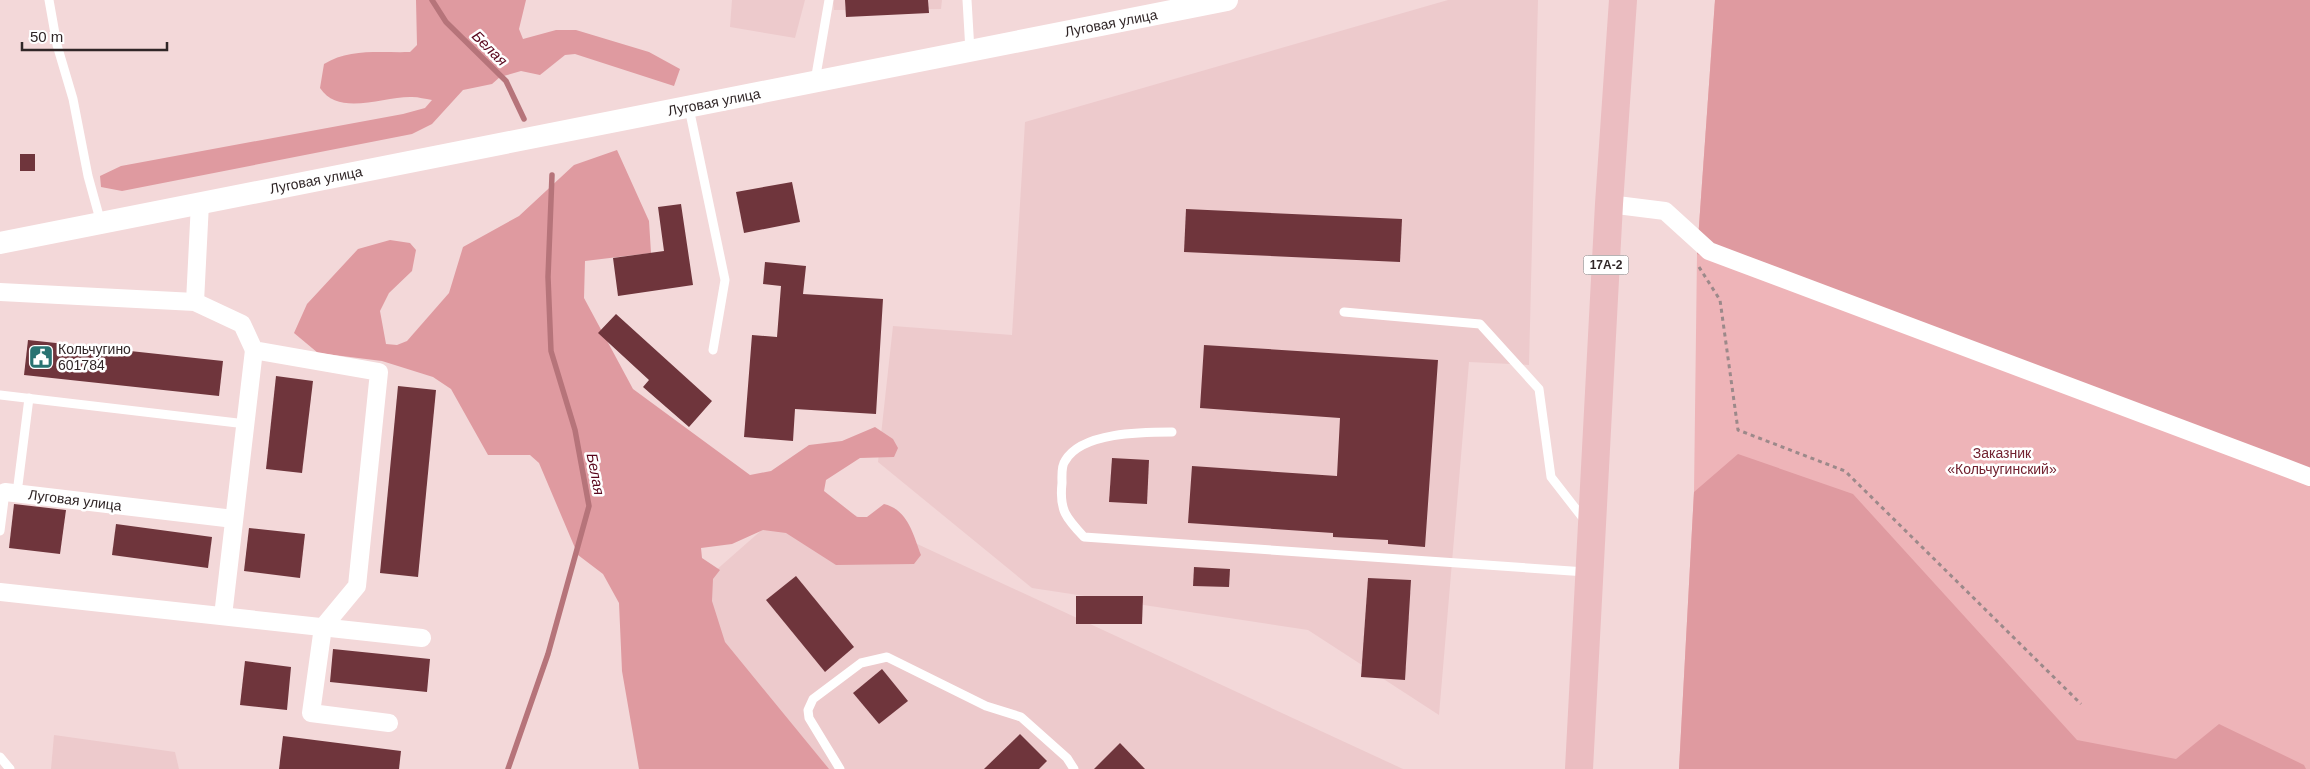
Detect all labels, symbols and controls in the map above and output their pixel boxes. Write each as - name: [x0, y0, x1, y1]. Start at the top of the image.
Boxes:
- street label: Луговая улица: [1063, 6, 1159, 40]
- scale bar: [22, 20, 168, 52]
- water label: Белая: [469, 27, 511, 69]
- text: 50 m: [30, 28, 63, 45]
- street label: Луговая улица: [666, 85, 762, 119]
- street label: Луговая улица: [268, 163, 364, 197]
- road number: 17А-2: [1584, 256, 1628, 274]
- place label: Кольчугино 601784: [58, 341, 131, 373]
- public building icon: Кольчугино 601784: [28, 344, 54, 370]
- park label: Заказник «Кольчугинский»: [1947, 445, 2057, 477]
- water label: Белая: [584, 452, 608, 496]
- street label: Луговая улица: [27, 486, 123, 514]

